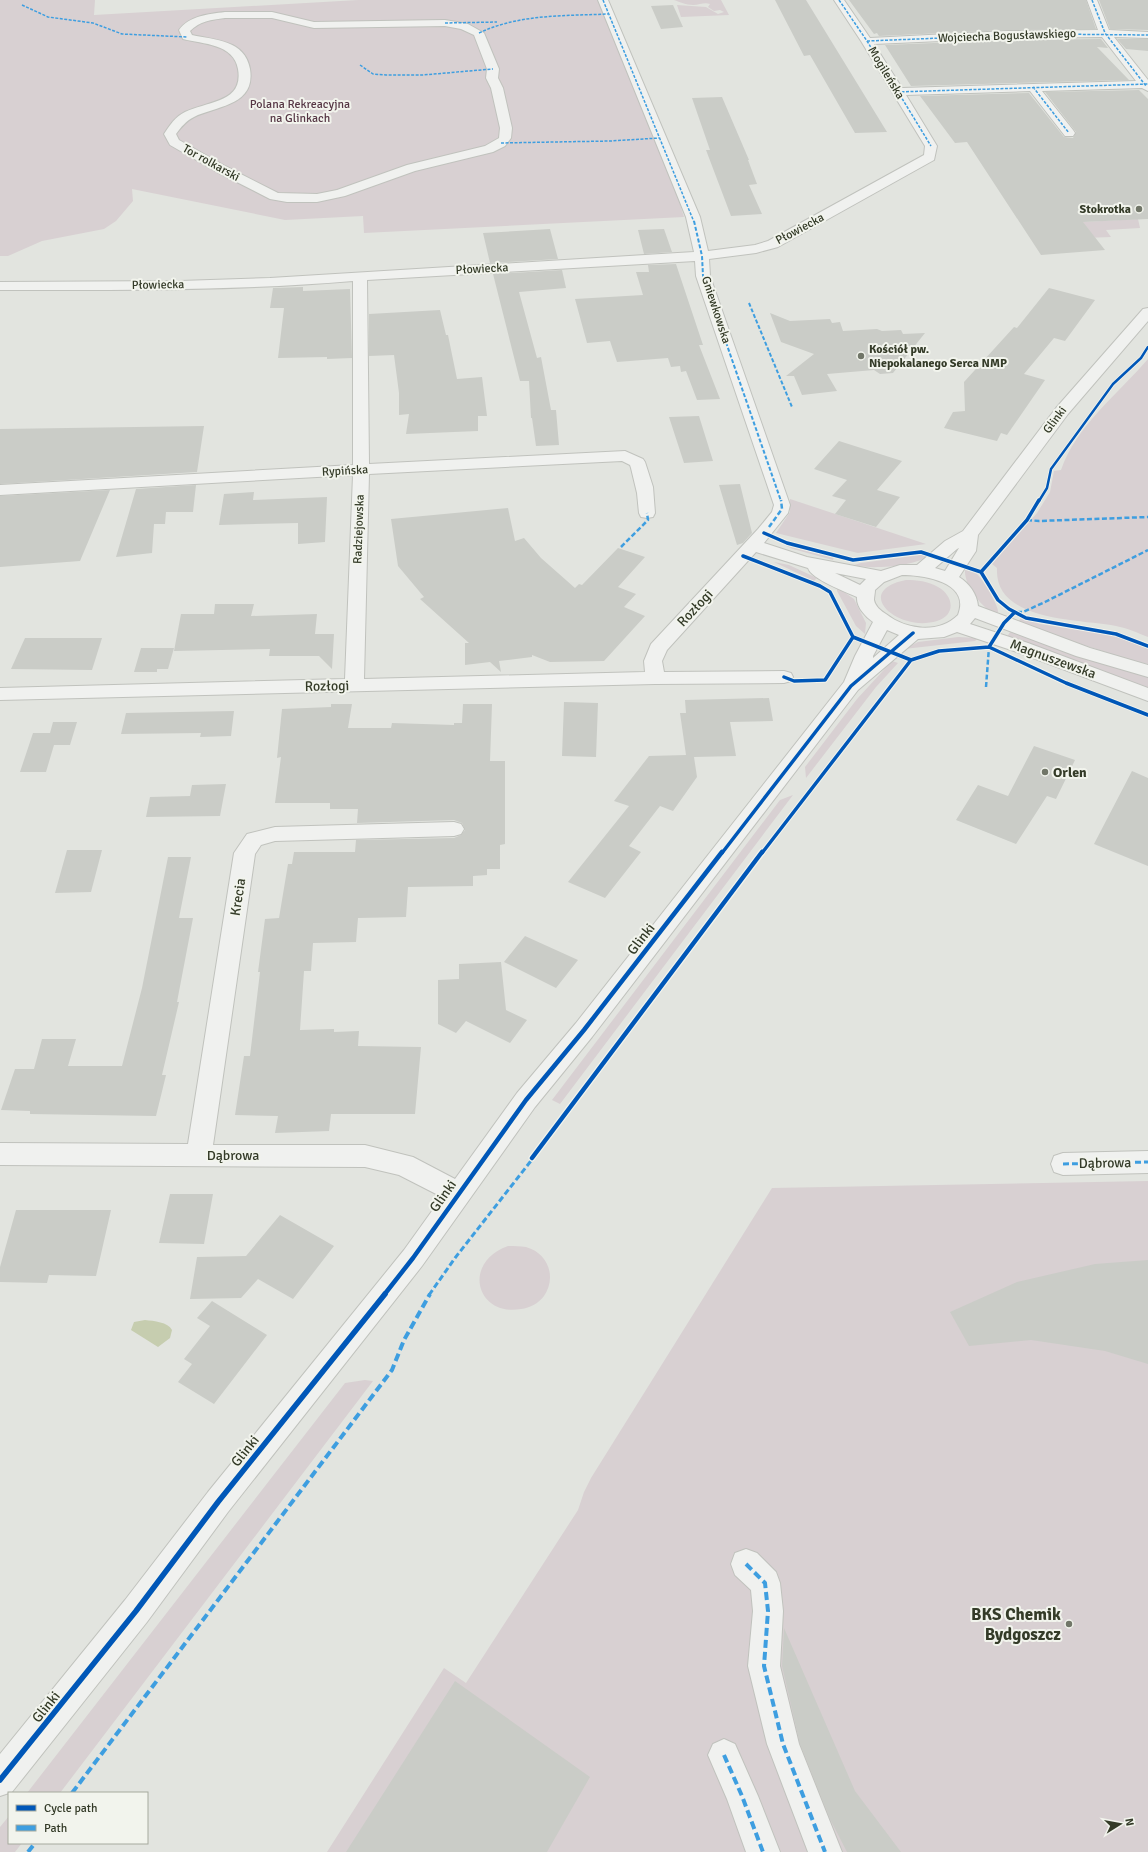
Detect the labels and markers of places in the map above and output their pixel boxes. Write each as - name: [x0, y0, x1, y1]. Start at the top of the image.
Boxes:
- place label: Stokrotka: [1080, 202, 1131, 217]
- marker: Stokrotka: [1134, 204, 1144, 214]
- place label: Kościół pw. Niepokalanego Serca NMP: [869, 342, 1007, 371]
- marker: Kościół pw. Niepokalanego Serca NMP: [856, 351, 866, 361]
- place label: Orlen: [1053, 764, 1087, 781]
- marker: Orlen: [1040, 767, 1050, 777]
- place label: BKS Chemik Bydgoszcz: [971, 1604, 1061, 1645]
- marker: BKS Chemik Bydgoszcz: [1064, 1619, 1074, 1629]

